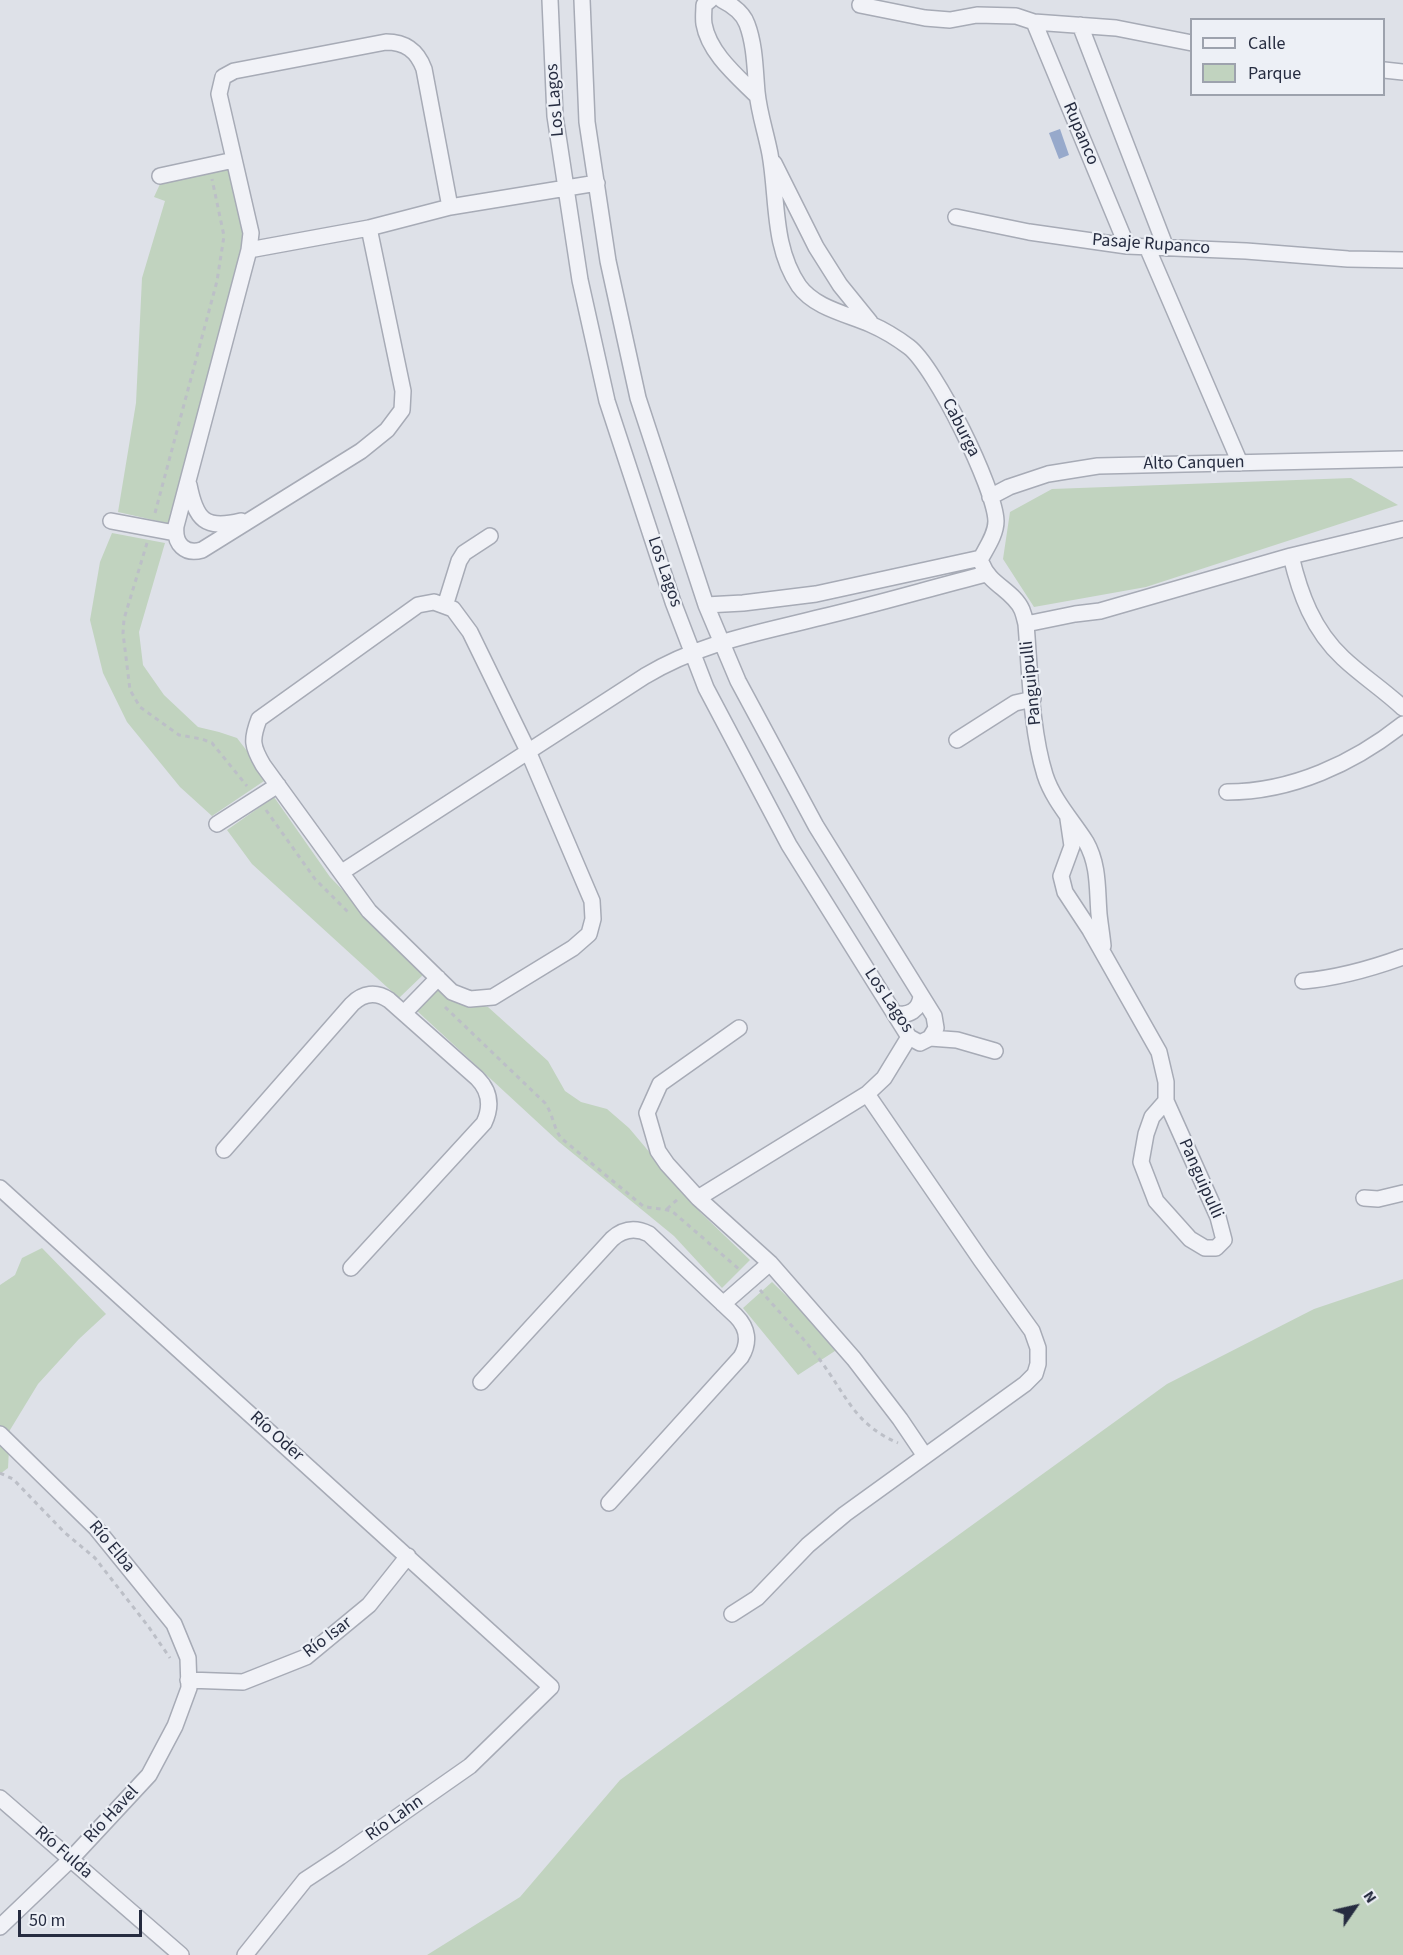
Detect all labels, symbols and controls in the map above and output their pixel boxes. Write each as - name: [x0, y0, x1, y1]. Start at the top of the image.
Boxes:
- legend: [1190, 18, 1385, 96]
- text: Calle: [1248, 31, 1285, 56]
- text: Parque: [1248, 61, 1301, 86]
- street label: Los Lagos: [542, 63, 570, 137]
- street label: Rupanco: [1057, 99, 1103, 169]
- street label: Pasaje Rupanco: [1091, 230, 1211, 260]
- street label: Caburga: [936, 395, 984, 461]
- street label: Alto Canquen: [1143, 452, 1245, 476]
- street label: Los Lagos: [642, 534, 686, 610]
- street label: Panguipulli: [1017, 640, 1047, 726]
- street label: Los Lagos: [859, 965, 917, 1037]
- street label: Panguipulli: [1173, 1136, 1227, 1222]
- street label: Río Oder: [245, 1407, 307, 1467]
- street label: Río Elba: [83, 1517, 139, 1577]
- street label: Río Isar: [299, 1613, 357, 1663]
- street label: Río Havel: [80, 1782, 144, 1848]
- street label: Río Lahn: [362, 1791, 428, 1847]
- street label: Río Fulda: [29, 1822, 97, 1884]
- north arrow: [1325, 1877, 1385, 1937]
- text: N: [1358, 1886, 1382, 1907]
- scale bar: [21, 1898, 146, 1936]
- text: 50 m: [29, 1908, 65, 1933]

